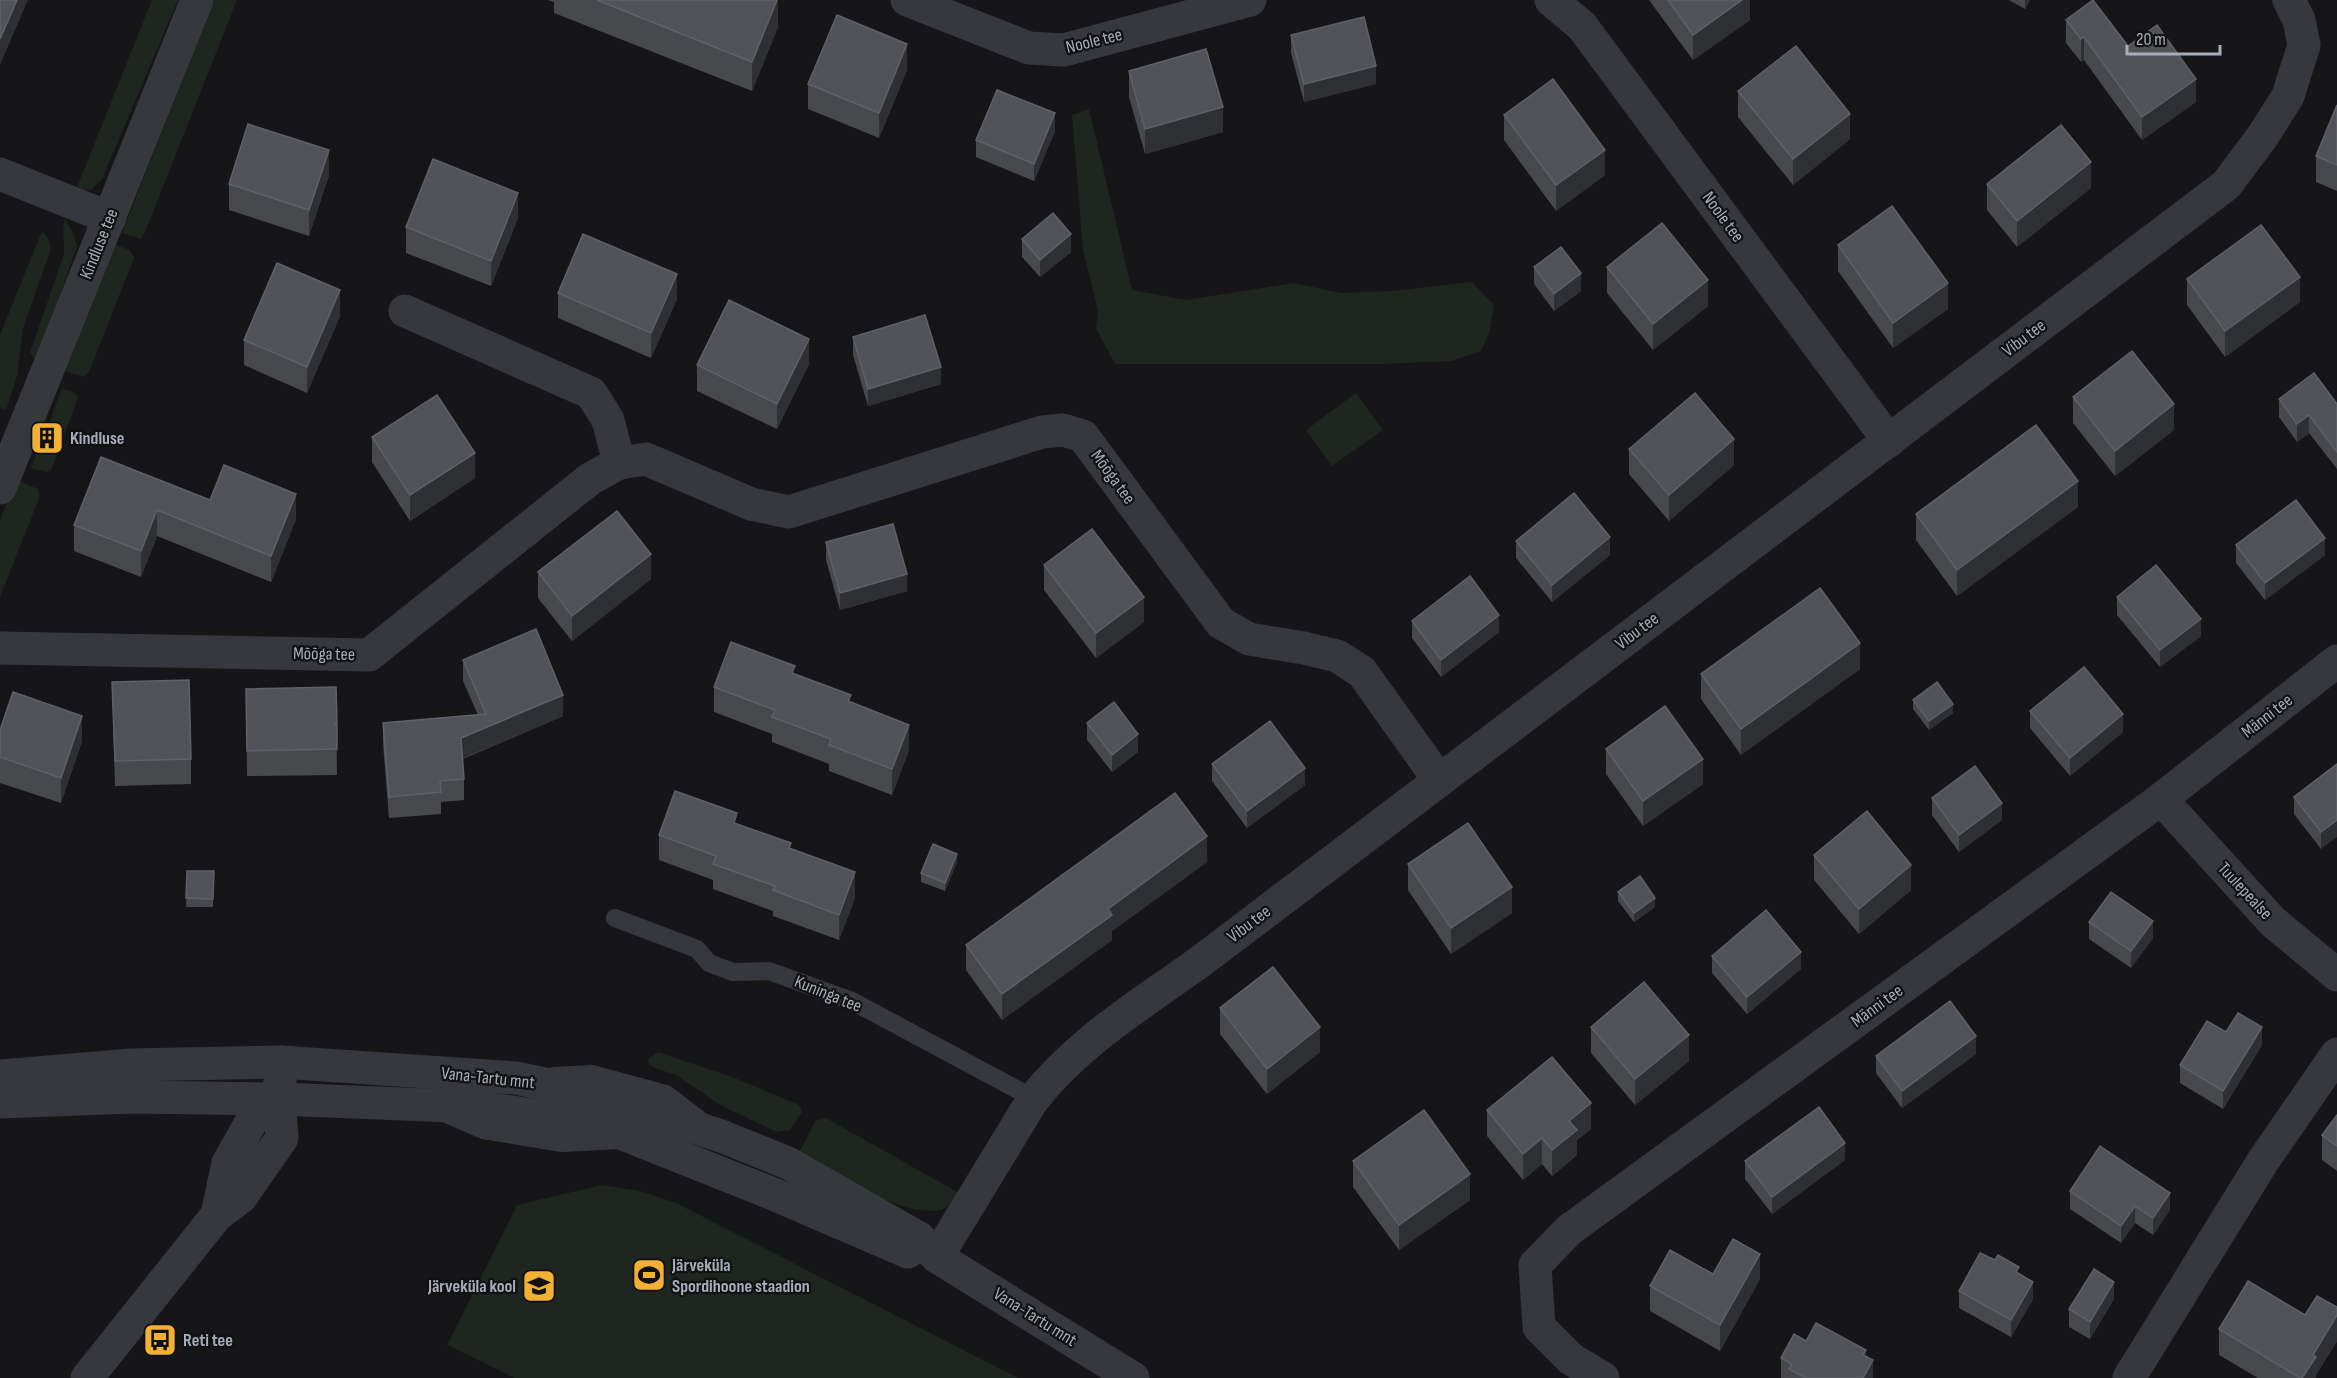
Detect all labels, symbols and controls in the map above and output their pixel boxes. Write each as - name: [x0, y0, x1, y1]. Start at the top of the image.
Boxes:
- scale bar: [2127, 18, 2220, 56]
- street label: Noole tee: [1064, 24, 1124, 58]
- text: 20 m: [2136, 29, 2166, 50]
- street label: Noole tee: [1698, 188, 1748, 246]
- street label: Kindluse tee: [75, 206, 123, 282]
- street label: Vibu tee: [1998, 315, 2050, 361]
- building icon: Kindluse: [29, 420, 65, 456]
- place label: Kindluse: [70, 428, 125, 449]
- street label: Mõõga tee: [1086, 446, 1140, 508]
- street label: Vibu tee: [1611, 608, 1663, 654]
- street label: Mõõga tee: [293, 643, 355, 665]
- street label: Männi tee: [2237, 690, 2297, 742]
- street label: Tuulepealse: [2213, 858, 2277, 924]
- street label: Vibu tee: [1223, 901, 1275, 947]
- street label: Kuninga tee: [791, 971, 865, 1017]
- street label: Männi tee: [1847, 980, 1907, 1032]
- street label: Vana-Tartu mnt: [440, 1063, 536, 1093]
- place label: Järveküla Spordihoone staadion: [671, 1255, 810, 1297]
- sports icon: Järveküla Spordihoone staadion: [631, 1257, 667, 1293]
- school or university icon: Järveküla kool: [521, 1268, 557, 1304]
- place label: Järveküla kool: [427, 1276, 516, 1297]
- street label: Vana-Tartu mnt: [990, 1283, 1081, 1351]
- bus stop icon: Reti tee: [142, 1322, 178, 1358]
- place label: Reti tee: [183, 1330, 233, 1351]

